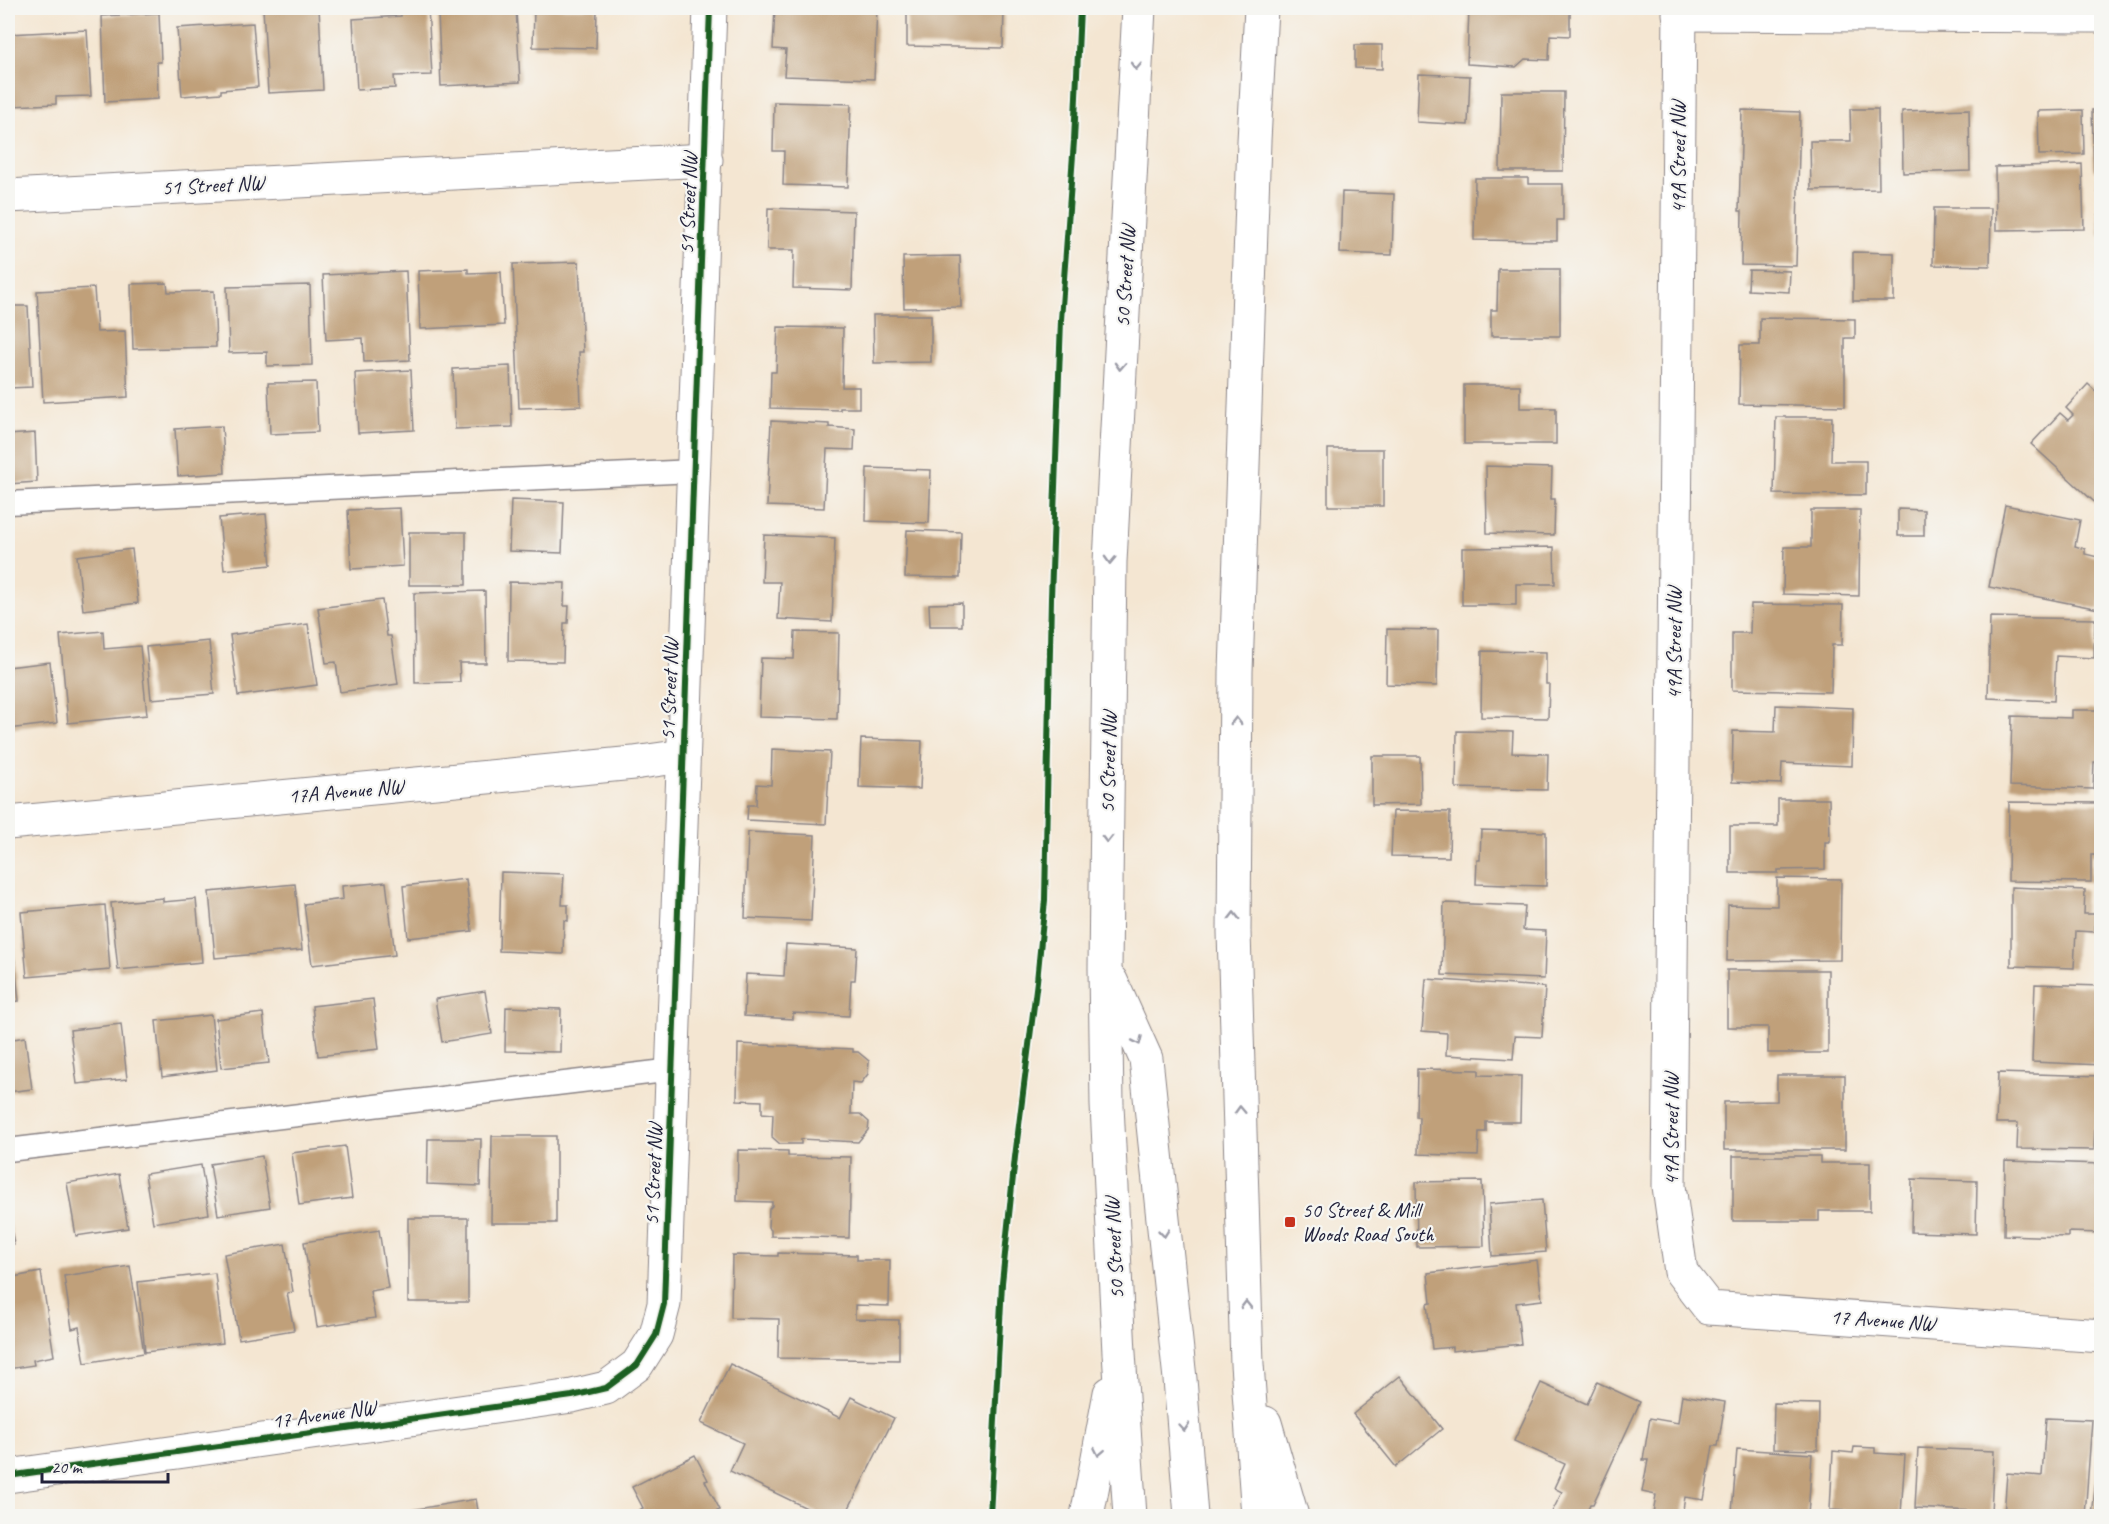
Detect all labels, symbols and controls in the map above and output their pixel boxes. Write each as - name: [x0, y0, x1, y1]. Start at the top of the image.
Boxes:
- one-way arrow: [1129, 61, 1142, 70]
- street label: 49A Street NW: [1665, 99, 1691, 214]
- street label: 51 Street NW: [673, 149, 703, 255]
- street label: 51 Street NW: [161, 169, 267, 201]
- street label: 50 Street NW: [1109, 222, 1141, 328]
- one-way arrow: [1114, 361, 1127, 370]
- one-way arrow: [1104, 556, 1117, 565]
- street label: 49A Street NW: [1661, 585, 1687, 700]
- street label: 51 Street NW: [654, 635, 684, 741]
- street label: 50 Street NW: [1094, 709, 1122, 813]
- one-way arrow: [1230, 716, 1242, 725]
- street label: 17A Avenue NW: [287, 773, 407, 809]
- one-way arrow: [1101, 835, 1113, 844]
- one-way arrow: [1228, 911, 1240, 920]
- one-way arrow: [1131, 1034, 1143, 1045]
- street label: 49A Street NW: [1658, 1071, 1684, 1186]
- one-way arrow: [1234, 1106, 1246, 1115]
- street label: 51 Street NW: [638, 1120, 668, 1226]
- street label: 50 Street NW: [1098, 1194, 1130, 1300]
- place label: 50 Street & Mill Woods Road South: [1302, 1197, 1435, 1247]
- marker: 50 Street & Mill Woods Road South: [1283, 1215, 1297, 1229]
- one-way arrow: [1158, 1228, 1170, 1238]
- one-way arrow: [1239, 1301, 1252, 1310]
- street label: 17 Avenue NW: [1830, 1303, 1938, 1337]
- street label: 17 Avenue NW: [270, 1394, 380, 1434]
- one-way arrow: [1177, 1422, 1190, 1432]
- scale bar: [42, 1446, 168, 1484]
- one-way arrow: [1093, 1447, 1106, 1457]
- text: 20 m: [51, 1456, 84, 1478]

